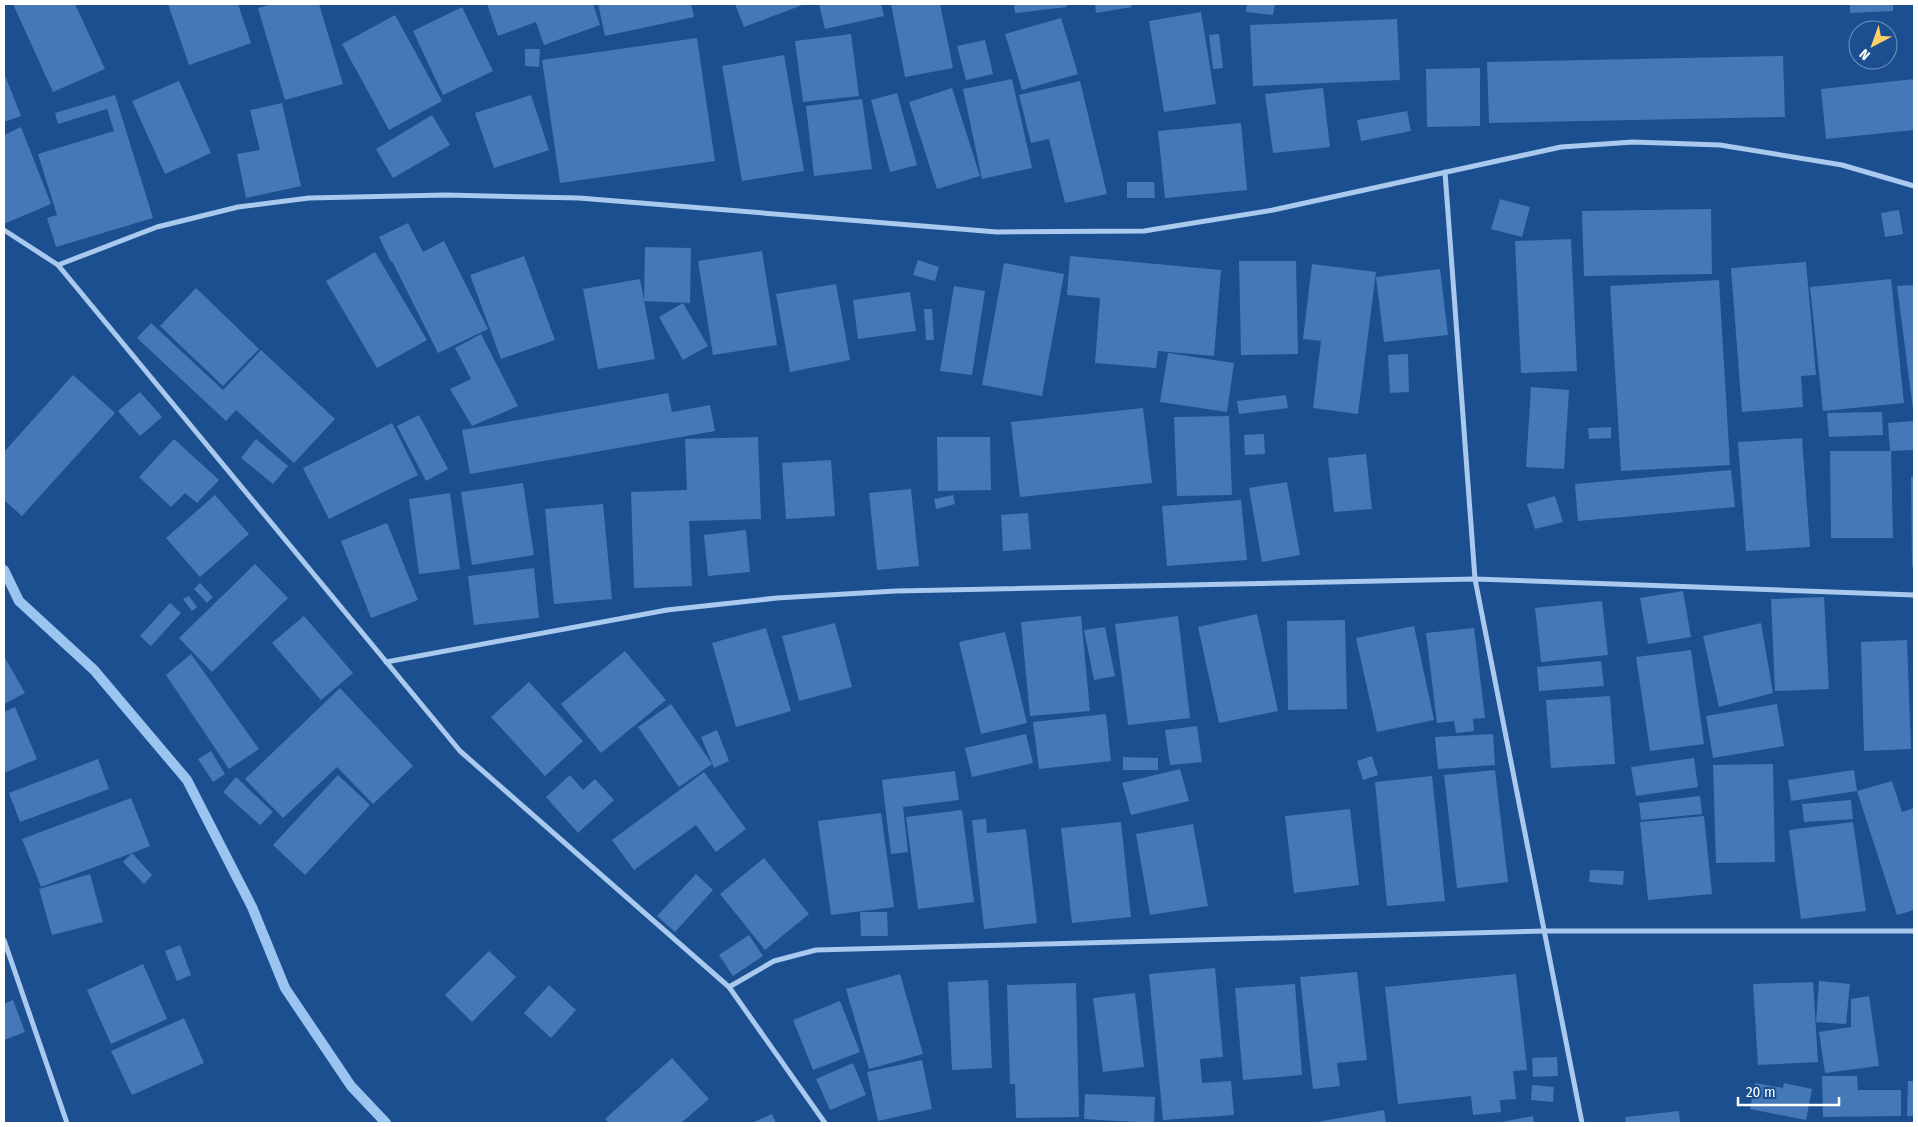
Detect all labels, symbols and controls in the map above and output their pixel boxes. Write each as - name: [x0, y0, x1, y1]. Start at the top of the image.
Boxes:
- north arrow: [1848, 20, 1898, 70]
- text: N: [1856, 45, 1874, 64]
- scale bar: [1738, 1074, 1839, 1106]
- text: 20 m: [1746, 1083, 1776, 1101]

